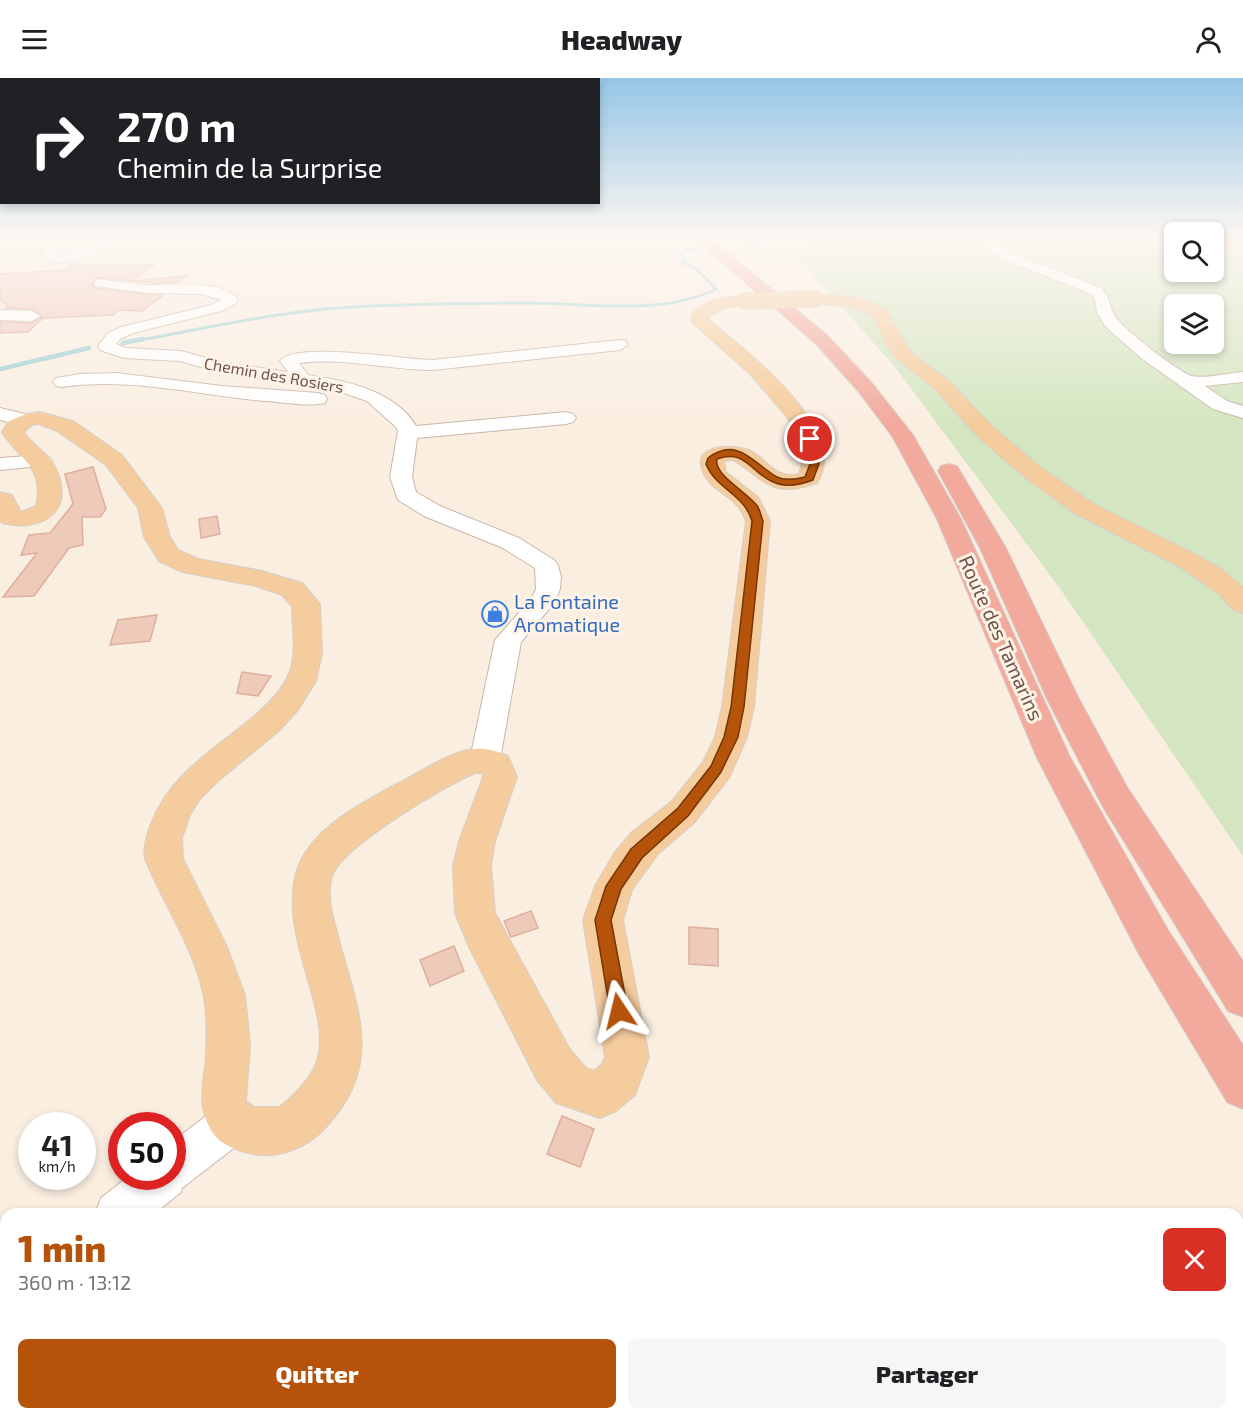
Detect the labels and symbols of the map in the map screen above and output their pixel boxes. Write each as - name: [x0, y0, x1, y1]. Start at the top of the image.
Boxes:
- street label: Chemin des Rosiers: [203, 353, 345, 396]
- pin: [784, 413, 835, 464]
- street label: Route des Tamarins: [955, 551, 1049, 724]
- place label: La Fontaine Aromatique: [514, 589, 620, 636]
- shop icon: La Fontaine Aromatique: [480, 599, 510, 629]
- position arrow: [587, 979, 651, 1043]
- speed limit sign: 50: [108, 1112, 186, 1190]

